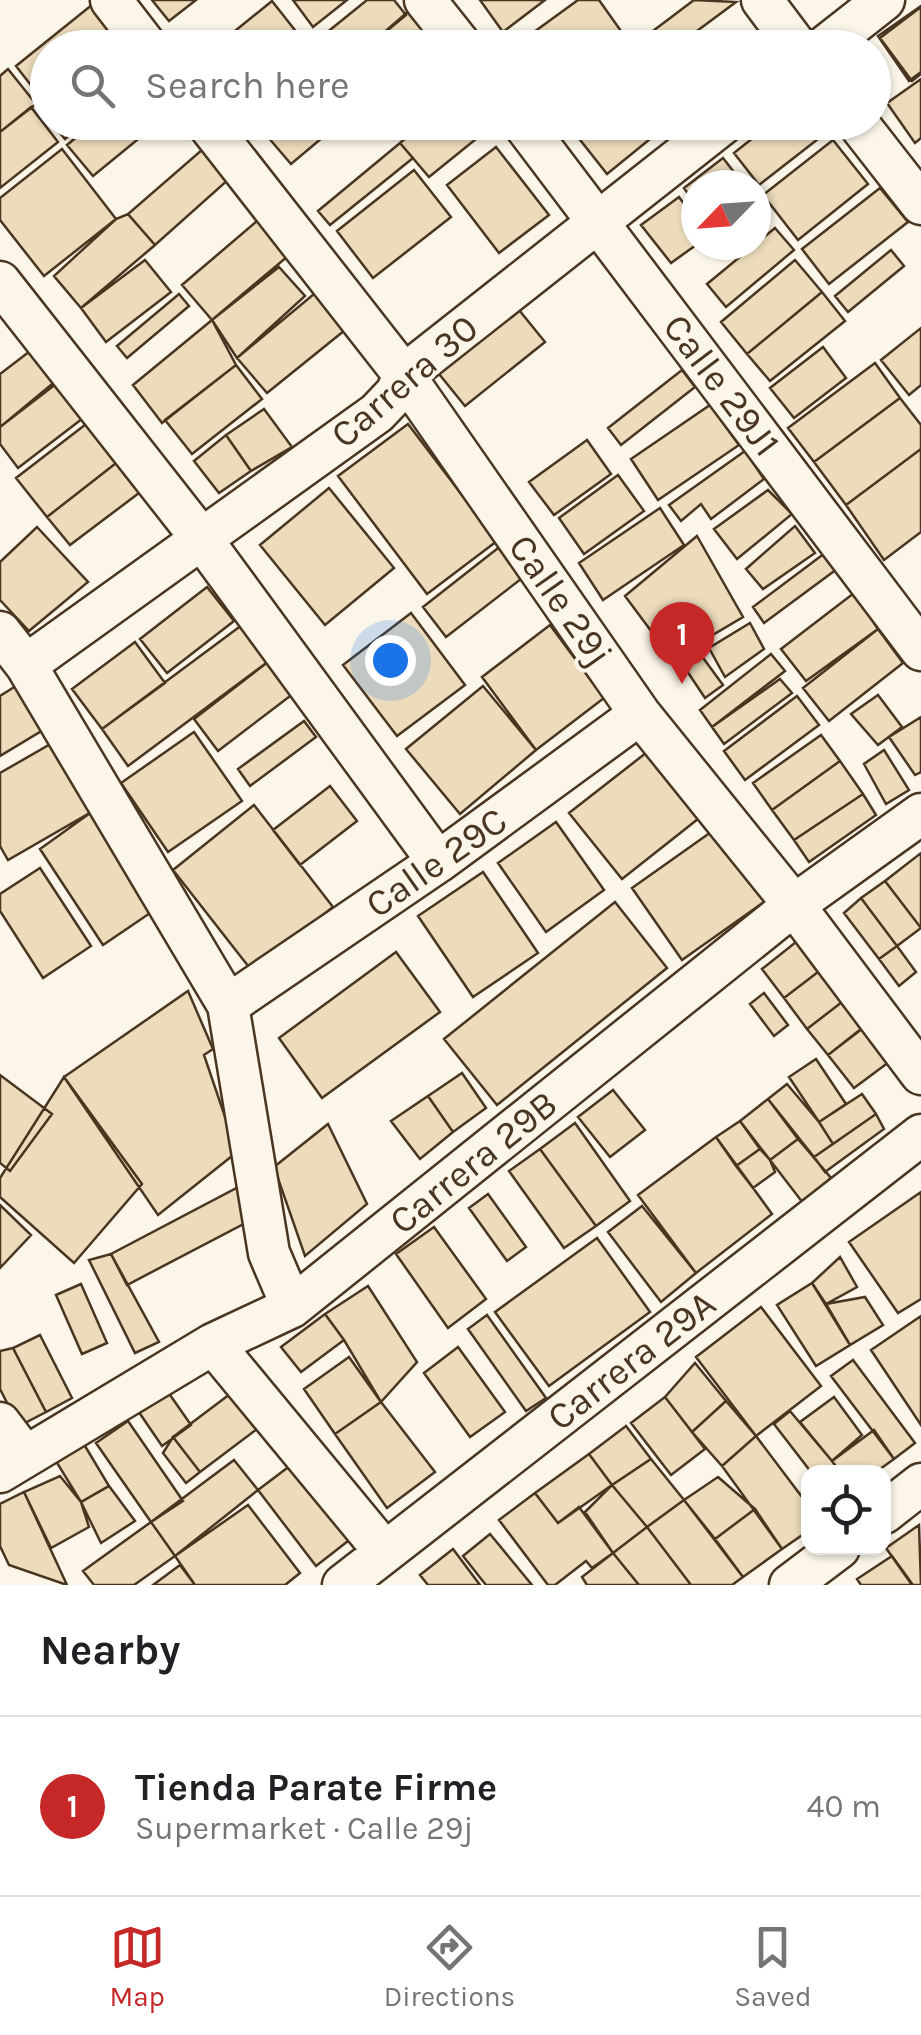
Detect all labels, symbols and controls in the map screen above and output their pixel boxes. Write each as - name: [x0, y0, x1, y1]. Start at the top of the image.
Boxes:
- search box: [30, 30, 891, 140]
- icon: search: [65, 58, 120, 113]
- text: Search here: [145, 63, 349, 108]
- north arrow: [681, 170, 771, 260]
- street label: Carrera 30: [322, 305, 487, 457]
- street label: Calle 29J1: [654, 305, 790, 465]
- street label: Calle 29j: [499, 526, 622, 675]
- pin: 1: [650, 602, 714, 684]
- your location: [365, 635, 416, 686]
- street label: Calle 29C: [357, 798, 515, 927]
- street label: Carrera 29B: [380, 1081, 566, 1244]
- street label: Carrera 29A: [538, 1281, 724, 1440]
- map controls: [801, 1465, 891, 1555]
- button: locate: [801, 1465, 891, 1555]
- text: Nearby: [40, 1625, 180, 1675]
- text: Tienda Parate Firme: [135, 1765, 497, 1810]
- text: 1: [67, 1788, 78, 1825]
- text: 40 m: [807, 1788, 881, 1825]
- text: Supermarket · Calle 29j: [135, 1810, 473, 1847]
- tab: Map: [109, 1920, 165, 2013]
- tab: Directions: [384, 1920, 515, 2013]
- tab: Saved: [734, 1920, 812, 2013]

